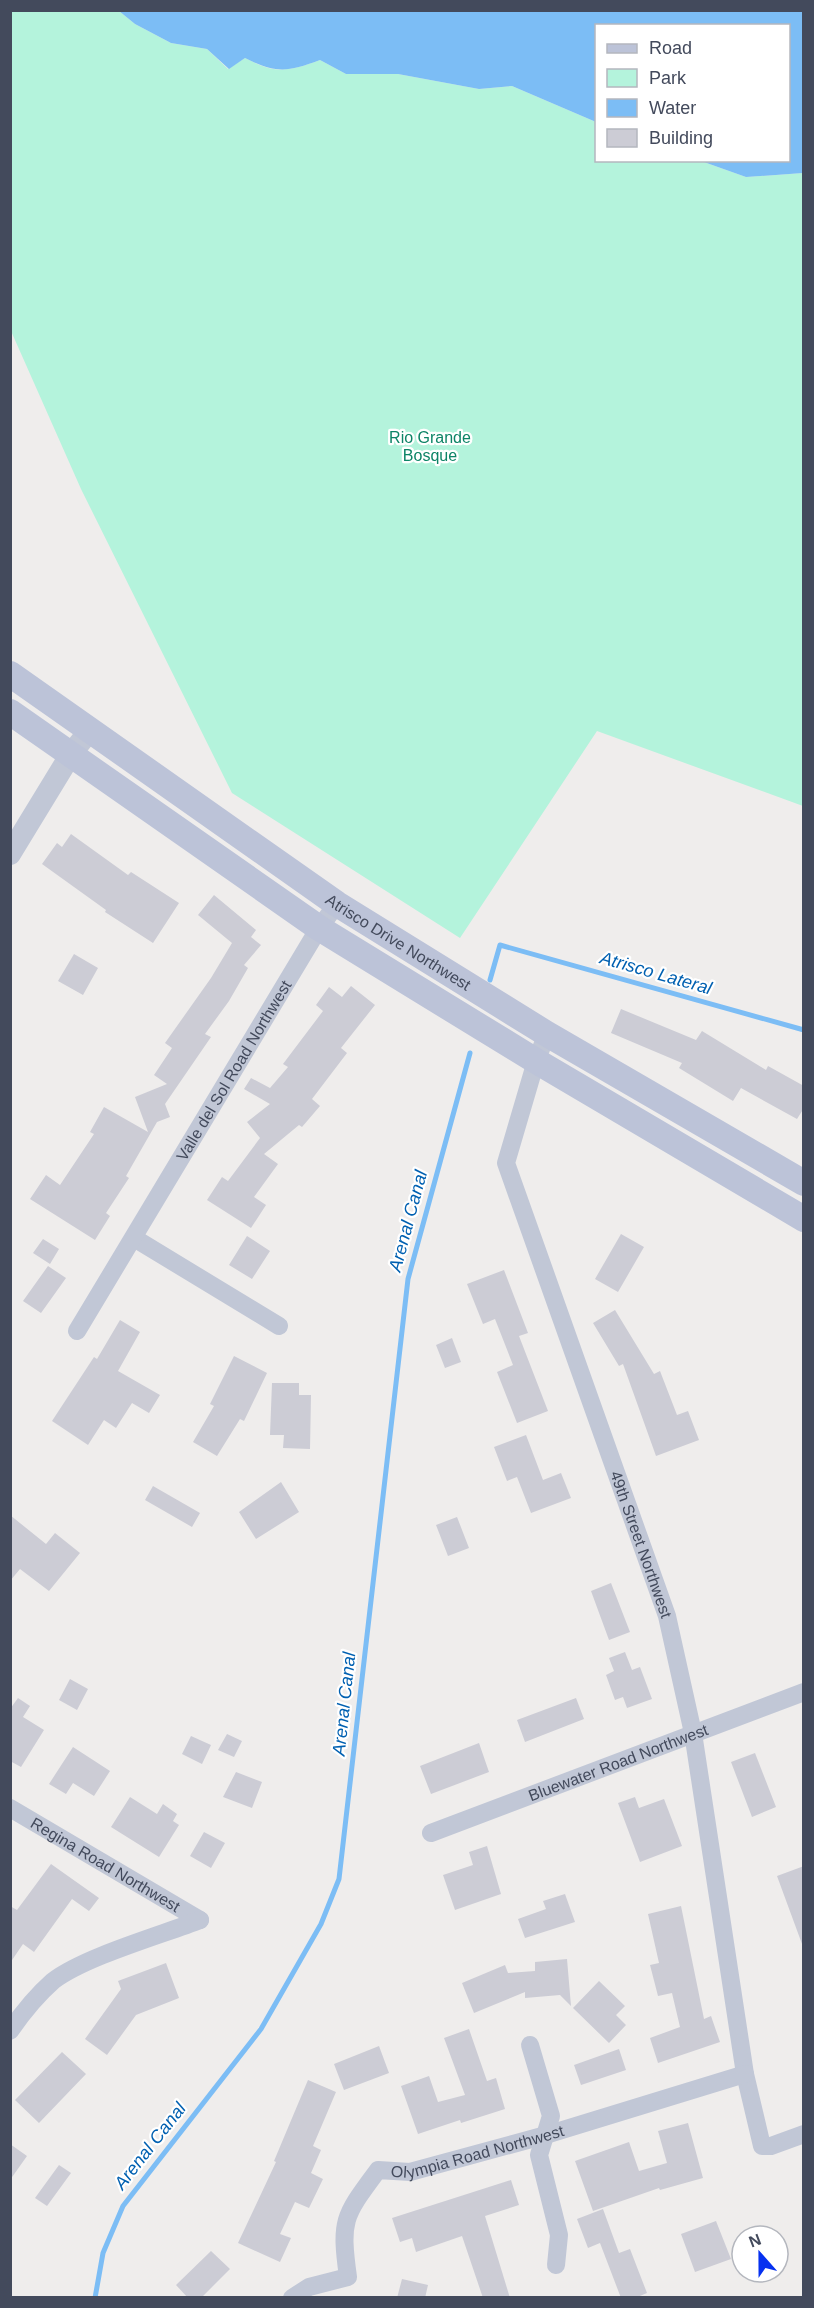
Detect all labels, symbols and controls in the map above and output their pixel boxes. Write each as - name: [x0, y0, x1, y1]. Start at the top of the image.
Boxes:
- legend: [595, 24, 790, 162]
- text: Road: [649, 38, 692, 58]
- text: Park: [649, 68, 687, 88]
- text: Water: [649, 98, 696, 118]
- text: Building: [649, 128, 713, 148]
- park label: Rio Grande Bosque: [389, 429, 471, 464]
- street label: Atrisco Drive Northwest: [323, 890, 474, 994]
- water label: Atrisco Lateral: [597, 947, 715, 999]
- street label: Valle del Sol Road Northwest: [173, 977, 294, 1164]
- water label: Arenal Canal: [385, 1167, 431, 1275]
- street label: 49th Street Northwest: [608, 1468, 676, 1620]
- water label: Arenal Canal: [329, 1650, 359, 1758]
- street label: Bluewater Road Northwest: [526, 1720, 711, 1804]
- street label: Regina Road Northwest: [28, 1814, 184, 1915]
- water label: Arenal Canal: [109, 2098, 191, 2194]
- street label: Olympia Road Northwest: [390, 2121, 566, 2181]
- north arrow: [730, 2224, 790, 2284]
- text: N: [746, 2230, 763, 2250]

